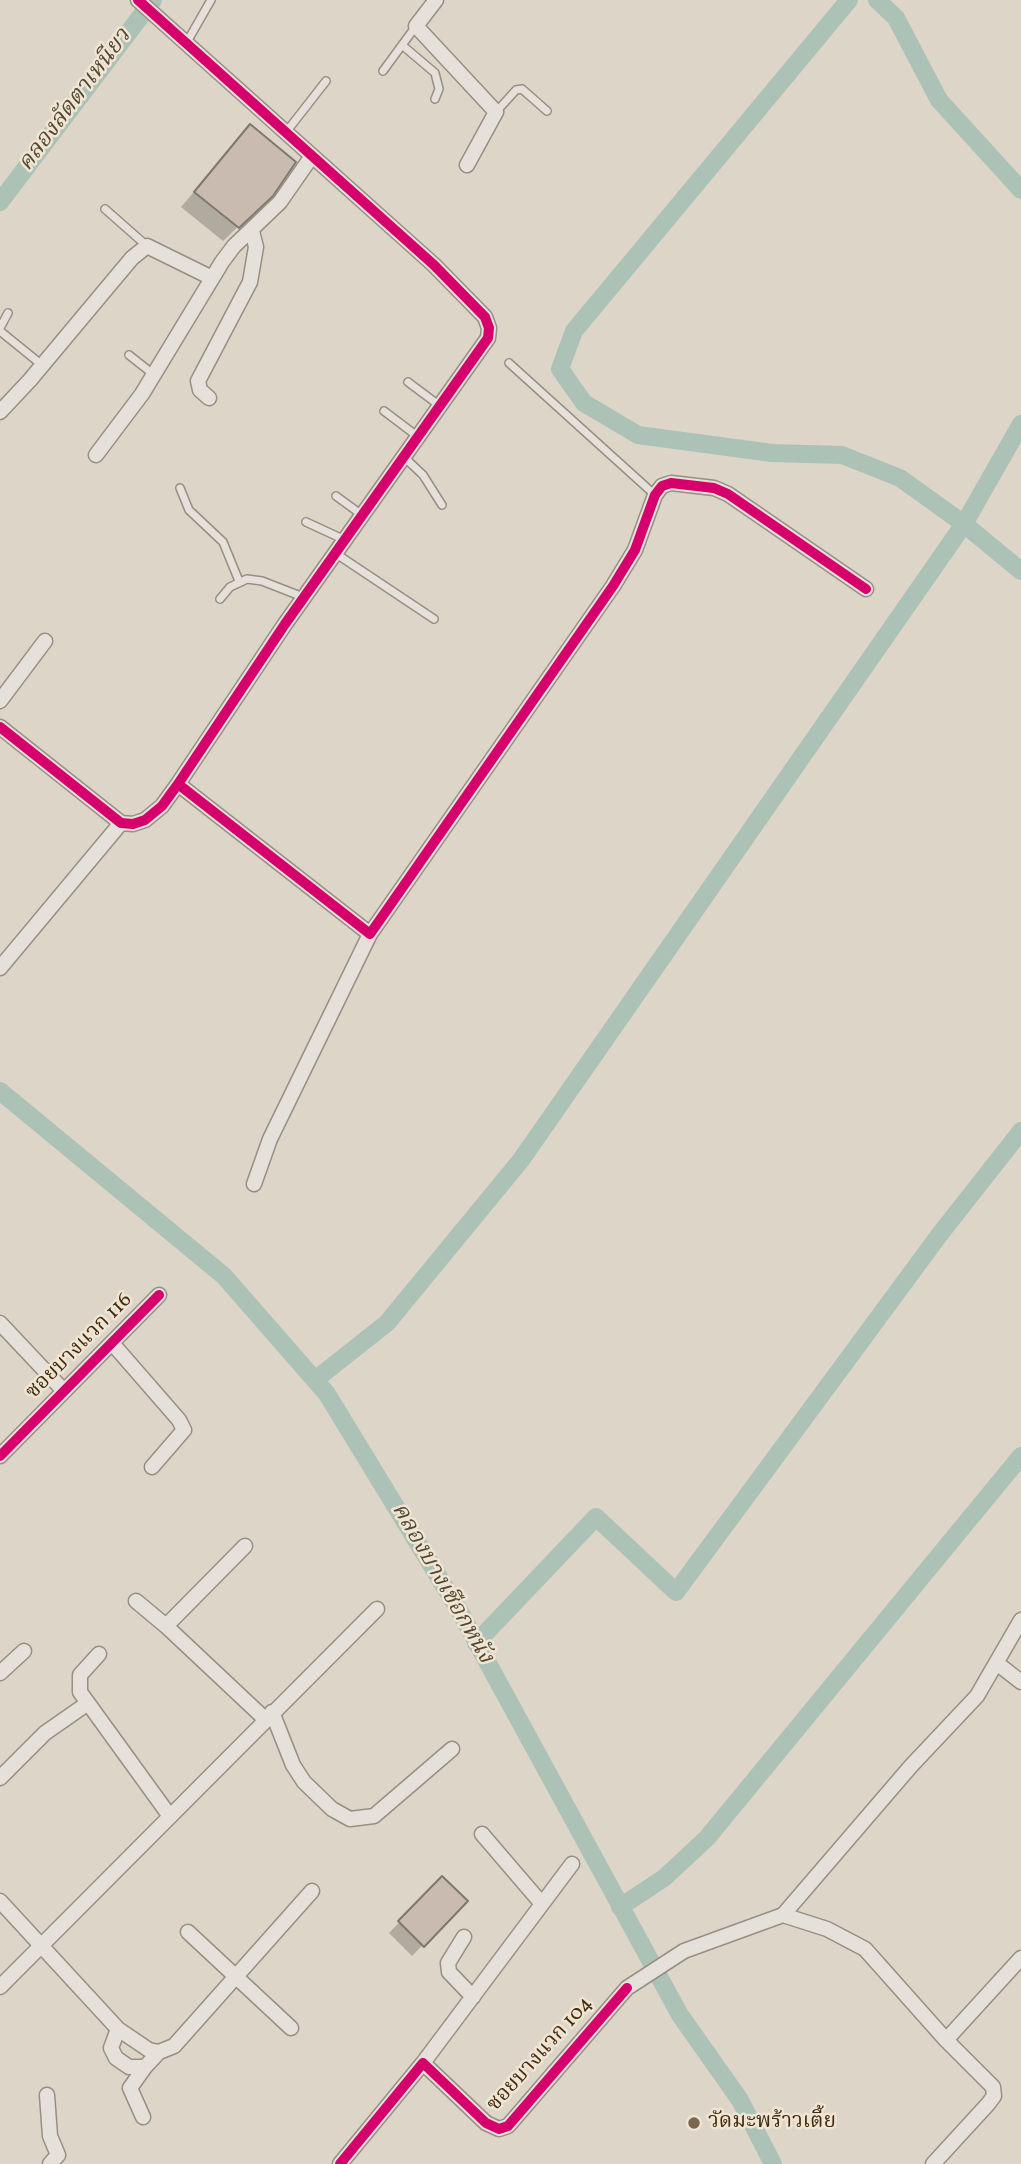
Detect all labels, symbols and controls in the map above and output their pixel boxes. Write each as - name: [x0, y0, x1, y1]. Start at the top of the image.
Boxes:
- water label: คลองลัดตาเหนียว: [14, 24, 138, 178]
- street label: ซอยบางแวก 116: [22, 1289, 138, 1405]
- water label: คลองบางเชือกหนัง: [384, 1499, 498, 1669]
- street label: ซอยบางแวก 104: [483, 1992, 599, 2118]
- place label: วัดมะพร้าวเตี้ย: [708, 2110, 836, 2136]
- marker: วัดมะพร้าวเตี้ย: [686, 2115, 702, 2131]

